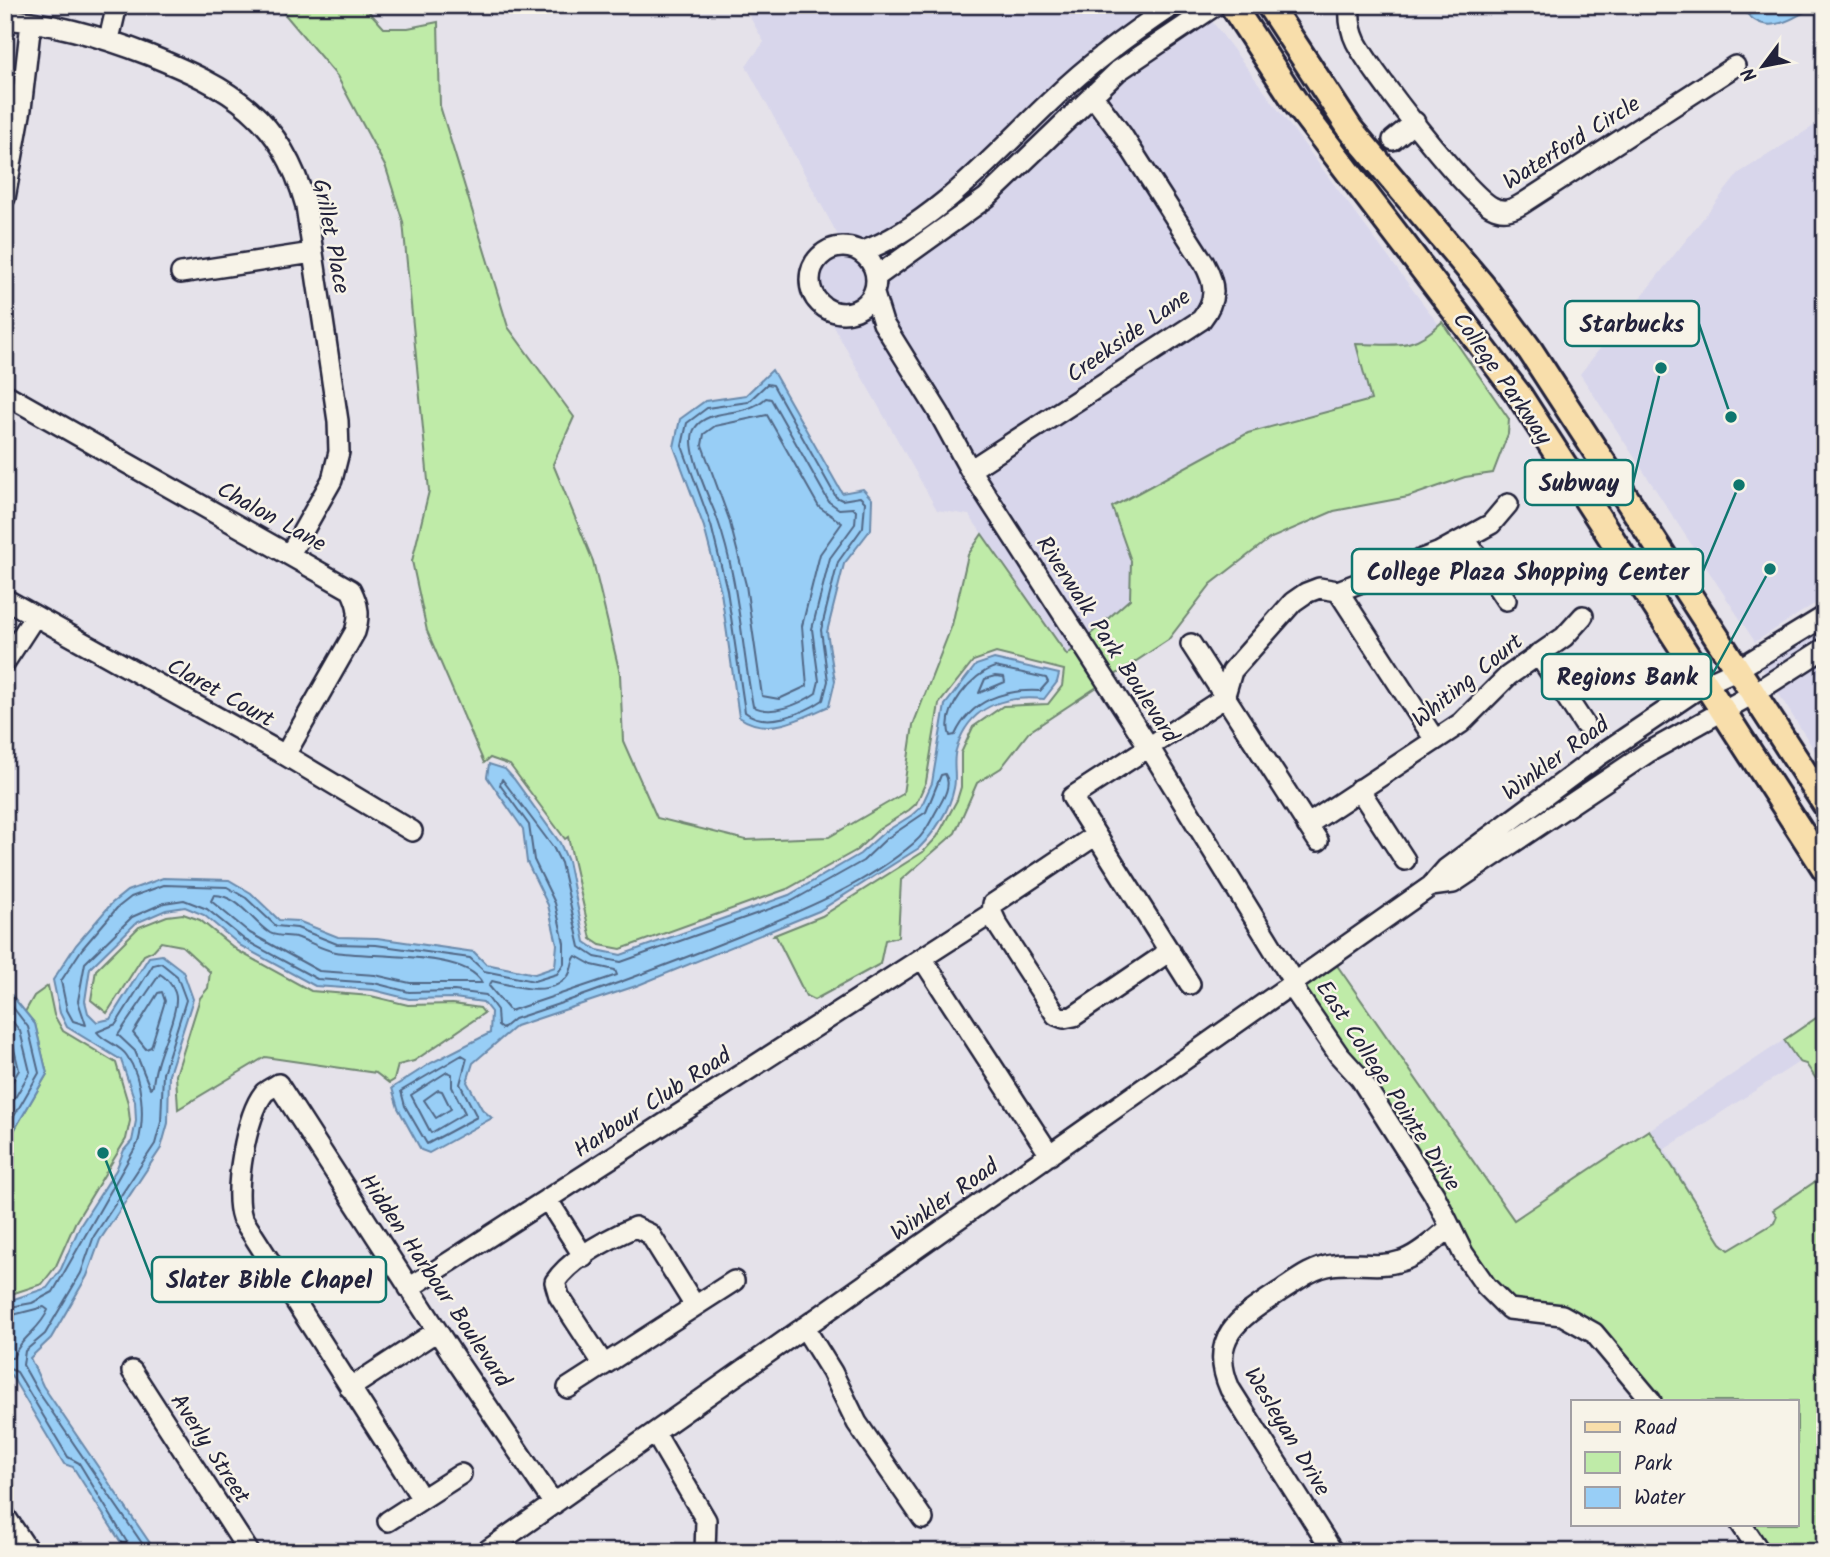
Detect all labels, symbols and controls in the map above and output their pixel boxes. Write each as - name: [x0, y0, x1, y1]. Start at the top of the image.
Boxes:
- north arrow: [1728, 32, 1798, 102]
- text: N: [1734, 61, 1766, 87]
- street label: Waterford Circle: [1496, 87, 1648, 200]
- street label: Grillet Place: [301, 176, 359, 297]
- street label: Creekside Lane: [1059, 280, 1199, 393]
- callout: Starbucks: [1565, 301, 1699, 346]
- street label: College Parkway: [1442, 305, 1561, 453]
- text: Starbucks: [1579, 306, 1685, 345]
- callout: Subway: [1525, 460, 1633, 505]
- text: Subway: [1539, 465, 1620, 504]
- street label: Chalon Lane: [210, 473, 332, 563]
- street label: Riverwalk Park Boulevard: [1026, 529, 1187, 751]
- callout: College Plaza Shopping Center: [1352, 549, 1703, 594]
- text: College Plaza Shopping Center: [1367, 554, 1691, 593]
- street label: Whiting Court: [1405, 625, 1533, 738]
- street label: Claret Court: [160, 649, 281, 739]
- callout: Regions Bank: [1542, 654, 1711, 699]
- text: Regions Bank: [1557, 659, 1699, 698]
- street label: Winkler Road: [1495, 708, 1618, 811]
- street label: East College Pointe Drive: [1305, 973, 1469, 1199]
- street label: Harbour Club Road: [567, 1039, 740, 1168]
- street label: Winkler Road: [883, 1150, 1007, 1251]
- street label: Hidden Harbour Boulevard: [349, 1167, 520, 1396]
- callout: Slater Bible Chapel: [152, 1257, 386, 1302]
- text: Slater Bible Chapel: [166, 1262, 373, 1301]
- street label: Wesleyan Drive: [1233, 1361, 1339, 1504]
- street label: Averly Street: [160, 1387, 259, 1512]
- legend: [1571, 1400, 1798, 1526]
- text: Road: [1634, 1412, 1677, 1445]
- text: Park: [1634, 1448, 1672, 1481]
- text: Water: [1634, 1482, 1686, 1515]

